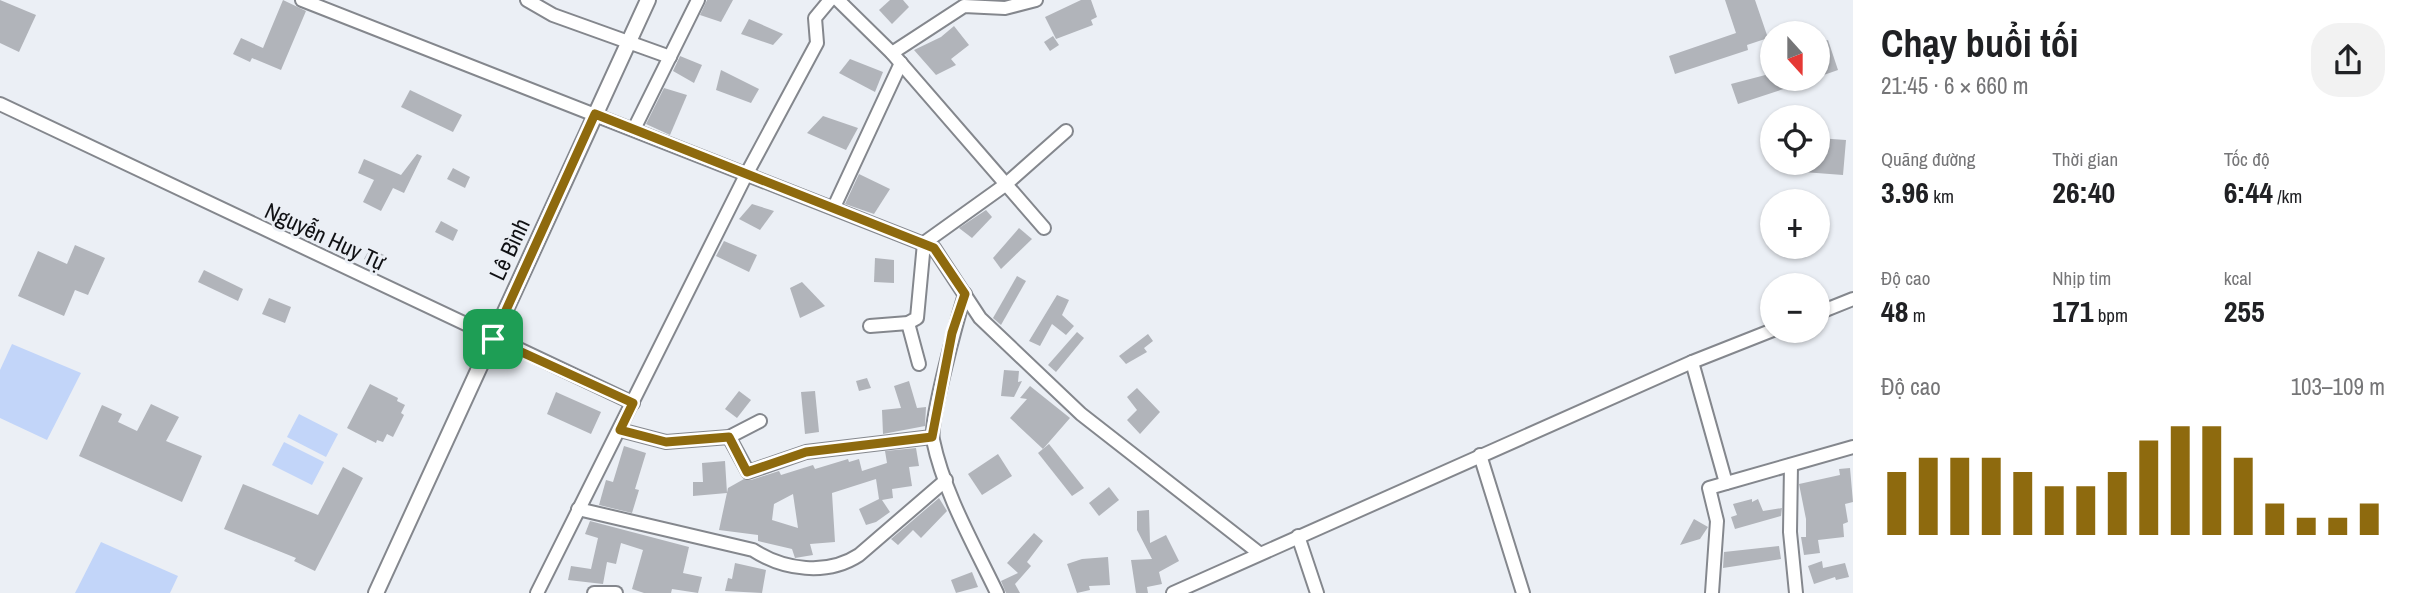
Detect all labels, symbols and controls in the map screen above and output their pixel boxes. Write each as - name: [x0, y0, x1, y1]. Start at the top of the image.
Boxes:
- text: Chạy buổi tối: [1881, 18, 2078, 69]
- north arrow: [1760, 21, 1830, 91]
- map controls: [1760, 21, 1830, 343]
- button: share: [2311, 23, 2385, 97]
- text: 21:45 · 6 × 660 m: [1881, 70, 2028, 101]
- button: locate: [1760, 105, 1830, 175]
- text: Quãng đường: [1881, 146, 1975, 172]
- text: Thời gian: [2052, 146, 2118, 172]
- text: Tốc độ: [2224, 146, 2270, 172]
- text: 3.96: [1881, 172, 1929, 212]
- text: 26:40: [2052, 172, 2115, 212]
- text: 6:44: [2224, 172, 2273, 212]
- text: km: [1929, 183, 1954, 209]
- text: /km: [2273, 183, 2302, 209]
- button: +: [1760, 189, 1830, 259]
- street label: Nguyễn Huy Tự: [260, 195, 391, 278]
- street label: Lê Bình: [481, 213, 537, 285]
- text: Độ cao: [1881, 265, 1930, 291]
- text: Nhịp tim: [2052, 265, 2111, 291]
- text: kcal: [2224, 265, 2251, 291]
- button: −: [1760, 273, 1830, 343]
- text: 48: [1881, 291, 1908, 331]
- text: 171: [2052, 291, 2093, 331]
- text: 255: [2224, 291, 2265, 331]
- text: m: [1908, 302, 1926, 328]
- text: bpm: [2093, 302, 2128, 328]
- pin: [463, 309, 523, 369]
- icon: arrive: [474, 320, 512, 358]
- text: Độ cao: [1881, 371, 1941, 402]
- text: 103–109 m: [2291, 371, 2385, 402]

